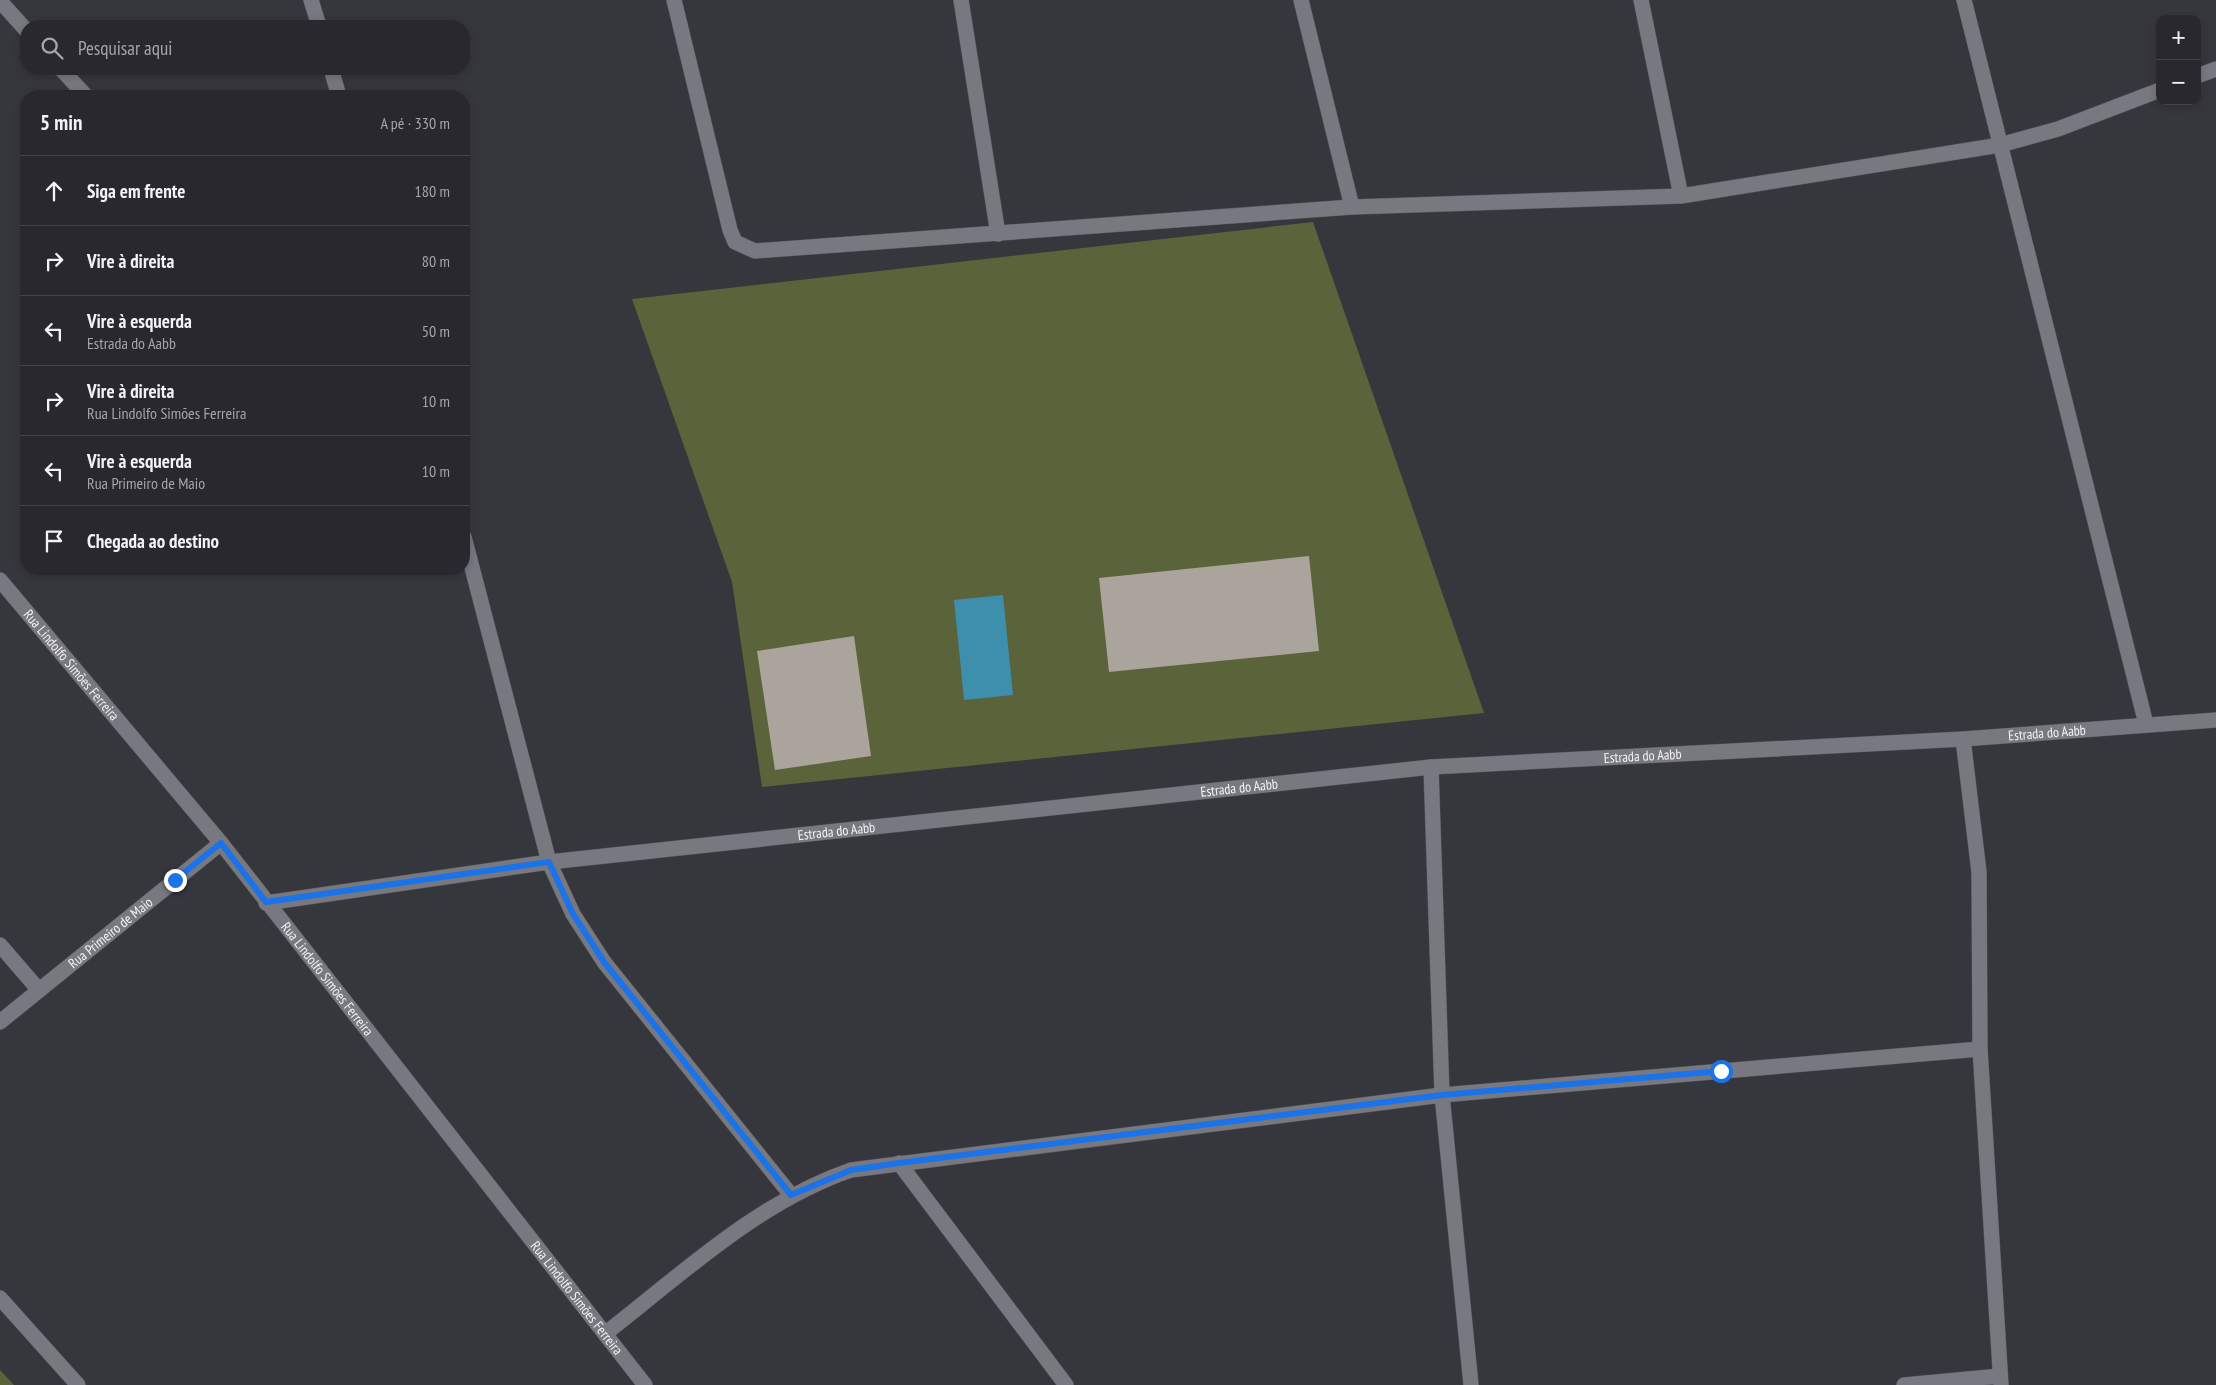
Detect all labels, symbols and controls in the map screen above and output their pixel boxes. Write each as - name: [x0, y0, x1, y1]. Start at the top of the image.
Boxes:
- map controls: [2156, 15, 2201, 105]
- button: +: [2156, 15, 2201, 60]
- search box: [20, 20, 470, 75]
- icon: search: [38, 34, 66, 62]
- text: Pesquisar aqui: [78, 36, 172, 60]
- button: −: [2156, 60, 2201, 105]
- text: 5 min: [40, 109, 82, 136]
- text: A pé · 330 m: [380, 113, 450, 133]
- icon: ahead: [40, 177, 68, 205]
- text: Siga em frente: [87, 179, 185, 203]
- text: 180 m: [415, 181, 450, 201]
- icon: right: [40, 247, 68, 275]
- text: Vire à direita: [87, 249, 174, 273]
- text: 80 m: [422, 251, 450, 271]
- text: Vire à esquerda: [87, 309, 192, 333]
- icon: left: [40, 317, 68, 345]
- text: 50 m: [422, 321, 450, 341]
- text: Estrada do Aabb: [87, 333, 176, 353]
- text: Vire à direita: [87, 379, 174, 403]
- icon: right: [40, 387, 68, 415]
- text: 10 m: [422, 391, 450, 411]
- text: Rua Lindolfo Simões Ferreira: [87, 403, 246, 423]
- text: Vire à esquerda: [87, 449, 192, 473]
- icon: left: [40, 457, 68, 485]
- text: 10 m: [422, 461, 450, 481]
- text: Rua Primeiro de Maio: [87, 473, 205, 493]
- icon: arrive: [40, 527, 68, 555]
- text: Chegada ao destino: [87, 529, 219, 553]
- street label: Rua Lindolfo Simões Ferreira: [20, 606, 123, 724]
- street label: Estrada do Aabb: [2008, 721, 2086, 745]
- street label: Estrada do Aabb: [1603, 745, 1682, 767]
- street label: Estrada do Aabb: [1199, 775, 1279, 801]
- street label: Estrada do Aabb: [797, 818, 876, 844]
- route end: [164, 869, 187, 892]
- street label: Rua Primeiro de Maio: [64, 893, 156, 972]
- street label: Rua Lindolfo Simões Ferreira: [277, 918, 377, 1039]
- route start: [1710, 1060, 1733, 1083]
- street label: Rua Lindolfo Simões Ferreira: [527, 1237, 627, 1358]

